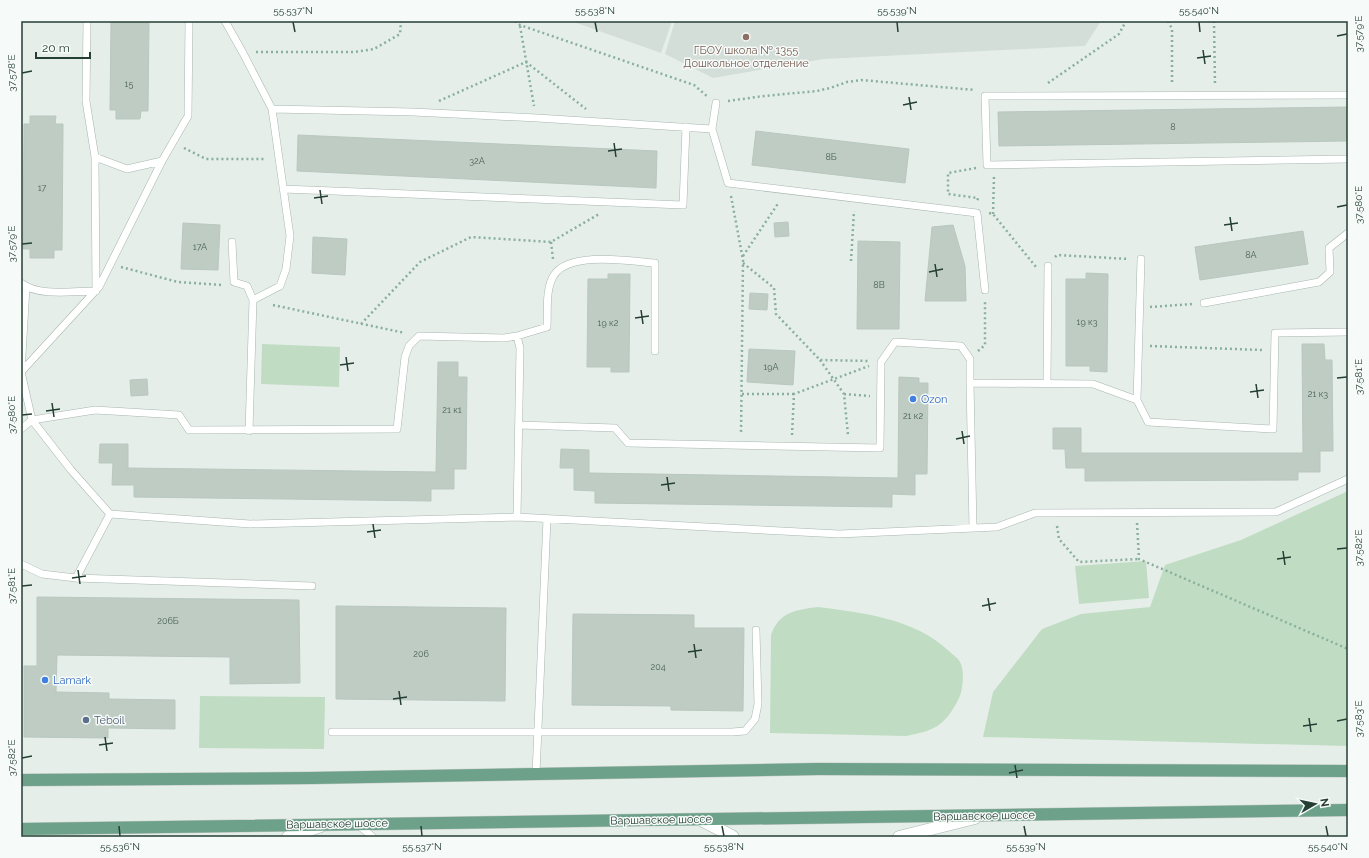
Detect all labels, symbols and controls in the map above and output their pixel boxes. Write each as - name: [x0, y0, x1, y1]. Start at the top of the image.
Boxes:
- text: 55.537°N: [273, 5, 313, 16]
- text: 55.538°N: [575, 5, 615, 16]
- text: 55.539°N: [877, 5, 917, 16]
- text: 55.540°N: [1179, 5, 1219, 16]
- text: 37.579°E: [1353, 16, 1364, 52]
- marker: ГБОУ школа № 1355 Дошкольное отделение: [741, 32, 751, 42]
- scale bar: [36, 34, 90, 60]
- text: 20 m: [42, 41, 70, 55]
- place label: ГБОУ школа № 1355 Дошкольное отделение: [683, 44, 809, 70]
- text: 37.578°E: [6, 54, 17, 92]
- house number: 15: [125, 79, 133, 89]
- house number: 8: [1170, 122, 1176, 132]
- house number: 8Б: [825, 152, 837, 162]
- house number: 32А: [469, 156, 485, 166]
- house number: 17: [38, 183, 46, 193]
- text: 37.580°E: [1353, 186, 1364, 224]
- text: 37.579°E: [6, 226, 17, 262]
- house number: 17А: [193, 242, 207, 252]
- house number: 8А: [1245, 250, 1257, 260]
- house number: 8В: [873, 280, 885, 290]
- house number: 19 к3: [1077, 317, 1098, 327]
- house number: 19 к2: [598, 318, 619, 328]
- text: 37.581°E: [1353, 359, 1364, 395]
- house number: 19А: [763, 362, 779, 372]
- house number: 21 к3: [1308, 389, 1328, 399]
- place label: Ozon: [921, 393, 948, 406]
- marker: Ozon: [908, 394, 918, 404]
- text: 37.580°E: [6, 396, 17, 434]
- house number: 21 к1: [442, 405, 462, 415]
- house number: 21 к2: [903, 411, 923, 421]
- text: 37.582°E: [1353, 529, 1364, 567]
- text: 37.581°E: [6, 568, 17, 604]
- house number: 206Б: [157, 616, 179, 626]
- house number: 206: [413, 649, 429, 659]
- house number: 204: [650, 662, 666, 672]
- place label: Lamark: [53, 674, 91, 687]
- marker: Lamark: [40, 675, 50, 685]
- text: 37.583°E: [1353, 700, 1364, 738]
- place label: Teboil: [94, 714, 125, 727]
- marker: Teboil: [81, 715, 91, 725]
- text: 37.582°E: [6, 739, 17, 777]
- north arrow: [1295, 784, 1335, 824]
- text: N: [1317, 797, 1331, 808]
- street label: Варшавское шоссе: [933, 809, 1036, 823]
- street label: Варшавское шоссе: [610, 813, 713, 827]
- street label: Варшавское шоссе: [286, 817, 389, 831]
- text: 55.536°N: [100, 841, 140, 852]
- text: 55.537°N: [402, 841, 442, 852]
- text: 55.538°N: [704, 841, 744, 852]
- text: 55.539°N: [1006, 841, 1046, 852]
- text: 55.540°N: [1308, 841, 1348, 852]

